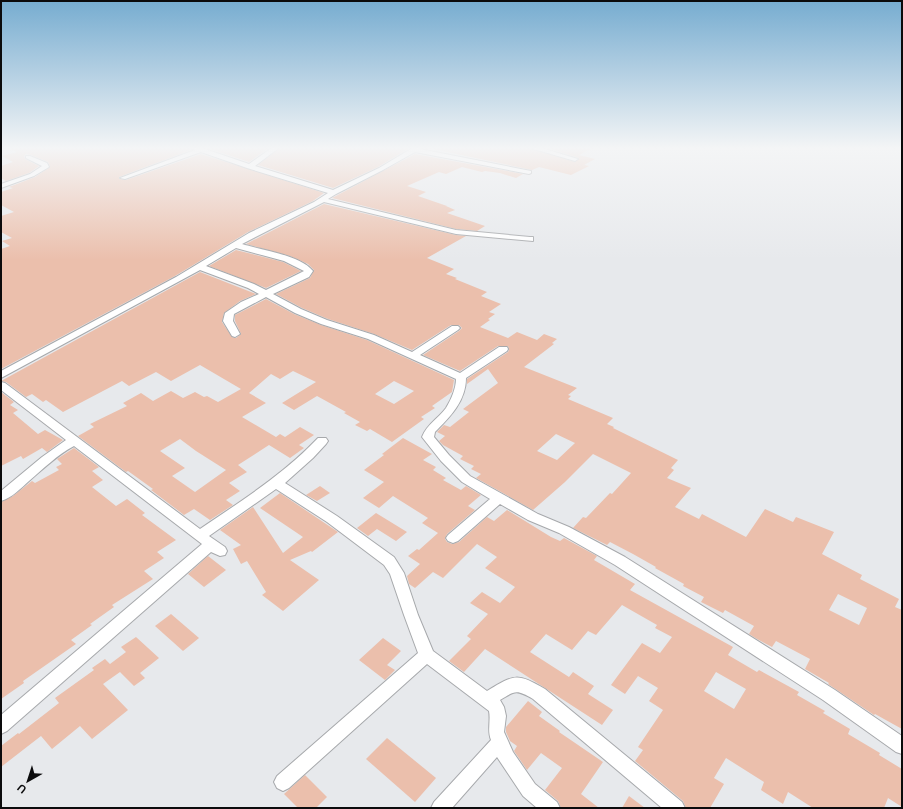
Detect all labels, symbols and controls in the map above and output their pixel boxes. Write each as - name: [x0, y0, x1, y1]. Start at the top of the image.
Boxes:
- north arrow: [8, 761, 48, 801]
- text: U: [15, 782, 29, 796]

